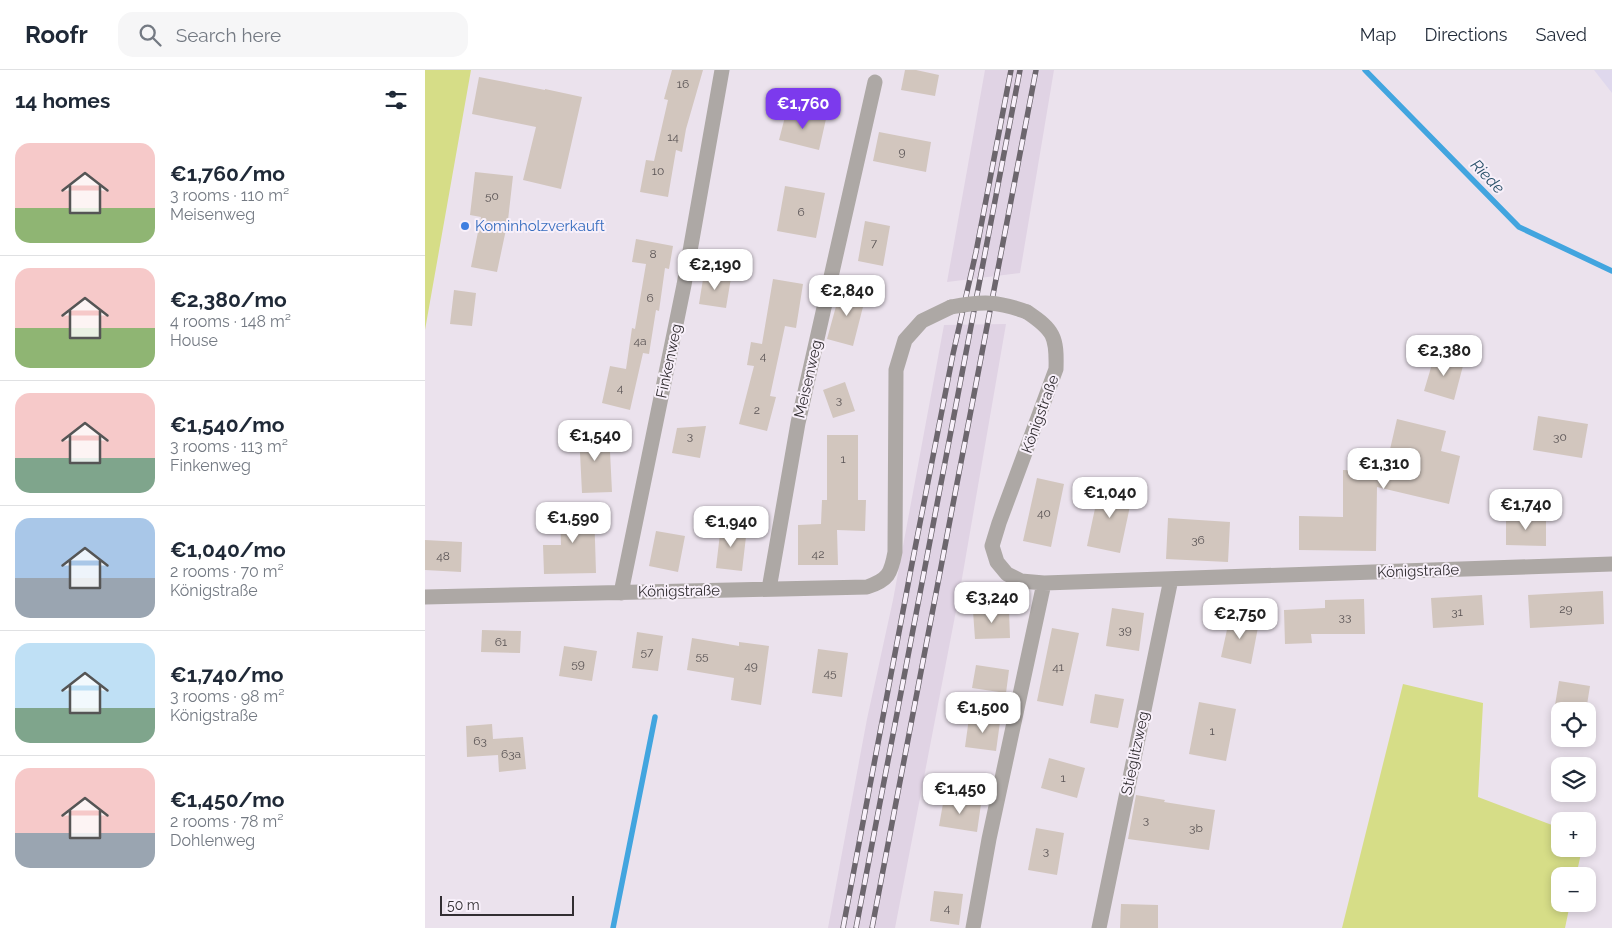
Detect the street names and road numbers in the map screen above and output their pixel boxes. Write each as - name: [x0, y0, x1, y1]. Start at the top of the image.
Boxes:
- street label: Finkenweg: [652, 322, 686, 400]
- street label: Meisenweg: [790, 338, 826, 420]
- street label: Königstraße: [1017, 372, 1063, 456]
- street label: Königstraße: [1377, 561, 1460, 581]
- street label: Königstraße: [638, 581, 720, 601]
- street label: Stieglitzweg: [1117, 710, 1153, 796]

